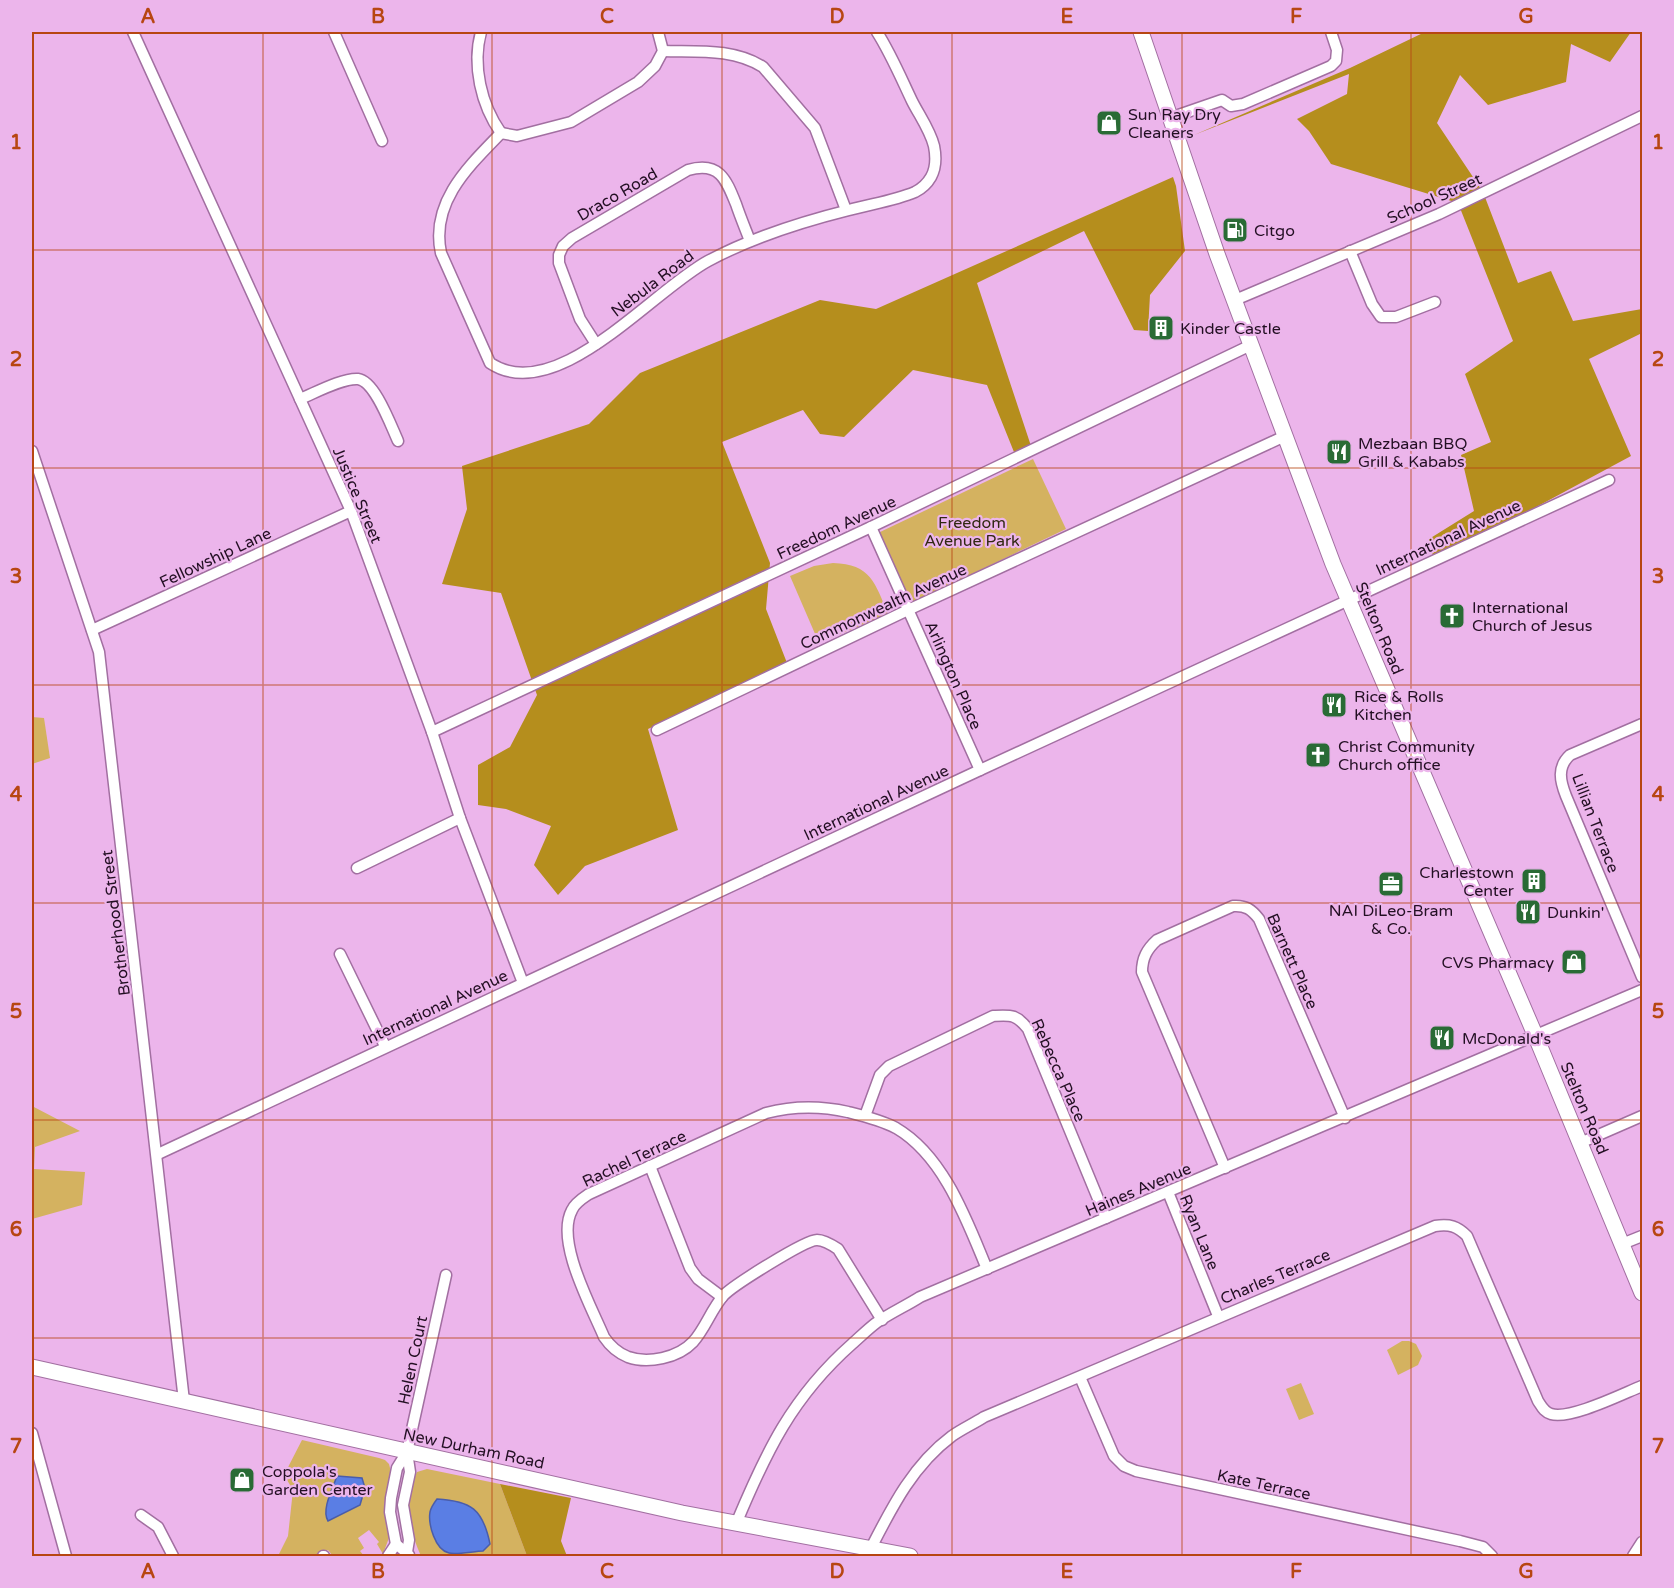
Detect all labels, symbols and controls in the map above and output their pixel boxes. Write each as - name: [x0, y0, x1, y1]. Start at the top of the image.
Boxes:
- text: A: [141, 5, 156, 29]
- text: B: [371, 5, 385, 29]
- text: C: [600, 5, 614, 29]
- text: D: [829, 5, 845, 29]
- text: E: [1061, 5, 1074, 29]
- text: F: [1290, 5, 1302, 29]
- text: G: [1518, 5, 1534, 29]
- place label: Sun Ray Dry Cleaners: [1128, 105, 1221, 143]
- shop icon: Sun Ray Dry Cleaners: [1094, 108, 1124, 138]
- text: 1: [10, 131, 22, 155]
- text: 1: [1652, 131, 1664, 155]
- street label: Draco Road: [574, 164, 661, 226]
- street label: School Street: [1384, 169, 1485, 229]
- fuel station icon: Citgo: [1220, 215, 1250, 245]
- place label: Citgo: [1254, 221, 1295, 241]
- street label: Nebula Road: [607, 246, 698, 322]
- building icon: Kinder Castle: [1146, 313, 1176, 343]
- place label: Kinder Castle: [1180, 319, 1281, 339]
- text: 2: [10, 348, 22, 372]
- text: 2: [1652, 348, 1664, 372]
- place label: Mezbaan BBQ Grill & Kababs: [1358, 434, 1467, 472]
- restaurant icon: Mezbaan BBQ Grill & Kababs: [1324, 437, 1354, 467]
- street label: Justice Street: [328, 444, 386, 546]
- street label: Freedom Avenue: [774, 492, 899, 564]
- street label: International Avenue: [1373, 496, 1524, 580]
- park label: Freedom Avenue Park: [924, 513, 1020, 551]
- street label: Fellowship Lane: [156, 523, 275, 593]
- street label: Commonwealth Avenue: [797, 560, 970, 654]
- text: 3: [10, 565, 22, 589]
- text: 3: [1652, 565, 1664, 589]
- street label: Stelton Road: [1351, 579, 1408, 678]
- place label: International Church of Jesus: [1472, 598, 1592, 636]
- church icon: International Church of Jesus: [1437, 601, 1467, 631]
- street label: Arlington Place: [920, 618, 986, 733]
- place label: Rice & Rolls Kitchen: [1354, 687, 1444, 725]
- restaurant icon: Rice & Rolls Kitchen: [1319, 690, 1349, 720]
- place label: Christ Community Church office: [1338, 737, 1475, 775]
- church icon: Christ Community Church office: [1303, 740, 1333, 770]
- street label: International Avenue: [801, 761, 952, 845]
- street label: Lillian Terrace: [1567, 771, 1623, 876]
- text: 4: [10, 783, 23, 807]
- text: 4: [1652, 783, 1665, 807]
- street label: Brotherhood Street: [97, 849, 135, 997]
- place label: Charlestown Center: [1419, 863, 1515, 901]
- building icon: Charlestown Center: [1519, 866, 1549, 896]
- office icon: NAI DiLeo-Bram & Co.: [1376, 869, 1406, 899]
- restaurant icon: Dunkin': [1513, 897, 1543, 927]
- place label: NAI DiLeo-Bram & Co.: [1329, 901, 1453, 939]
- place label: Dunkin': [1547, 903, 1604, 923]
- street label: Barnett Place: [1262, 910, 1322, 1012]
- shop icon: CVS Pharmacy: [1559, 947, 1589, 977]
- place label: CVS Pharmacy: [1442, 953, 1554, 973]
- street label: International Avenue: [360, 966, 511, 1050]
- text: 5: [10, 1000, 22, 1024]
- text: 5: [1652, 1000, 1664, 1024]
- street label: Rebecca Place: [1026, 1016, 1090, 1125]
- restaurant icon: McDonald's: [1427, 1023, 1457, 1053]
- place label: McDonald's: [1462, 1029, 1551, 1049]
- street label: Stelton Road: [1556, 1059, 1613, 1158]
- street label: Rachel Terrace: [579, 1126, 690, 1192]
- street label: Haines Avenue: [1082, 1159, 1194, 1221]
- street label: Ryan Lane: [1175, 1192, 1223, 1273]
- text: 6: [10, 1218, 22, 1242]
- text: 6: [1652, 1218, 1664, 1242]
- street label: Charles Terrace: [1217, 1245, 1333, 1309]
- street label: Helen Court: [394, 1314, 432, 1407]
- street label: New Durham Road: [401, 1424, 546, 1474]
- text: 7: [10, 1435, 22, 1459]
- text: 7: [1652, 1435, 1664, 1459]
- place label: Coppola's Garden Center: [262, 1462, 374, 1500]
- shop icon: Coppola's Garden Center: [227, 1465, 257, 1495]
- street label: Kate Terrace: [1215, 1465, 1312, 1505]
- text: A: [141, 1560, 156, 1584]
- text: B: [371, 1560, 385, 1584]
- text: C: [600, 1560, 614, 1584]
- text: D: [829, 1560, 845, 1584]
- text: E: [1061, 1560, 1074, 1584]
- text: F: [1290, 1560, 1302, 1584]
- text: G: [1518, 1560, 1534, 1584]

